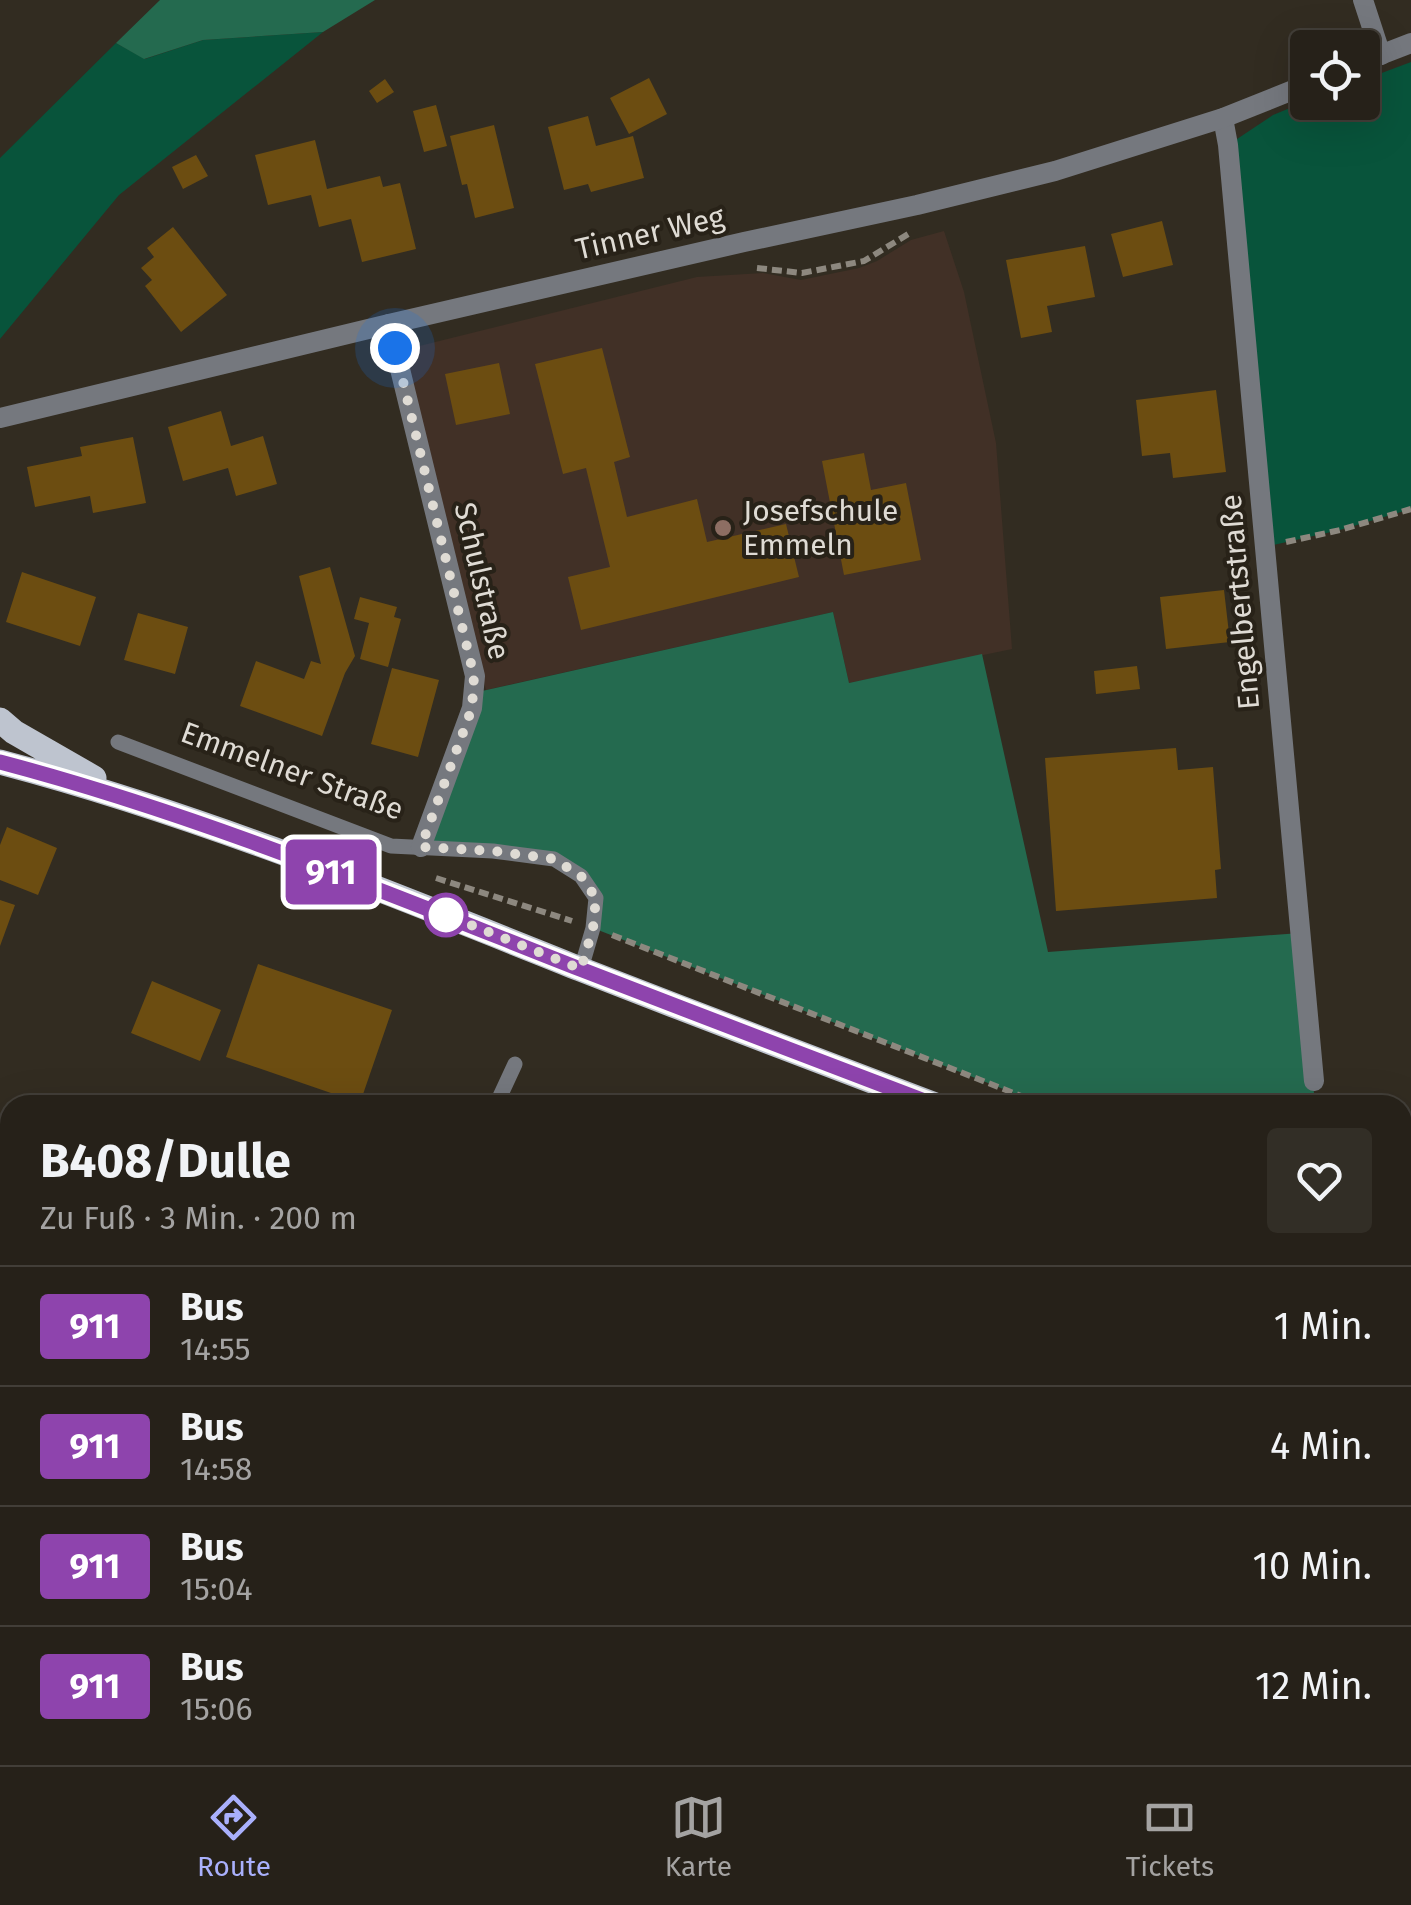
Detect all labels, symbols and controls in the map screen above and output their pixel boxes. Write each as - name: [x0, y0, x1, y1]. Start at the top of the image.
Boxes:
- map controls: [1290, 30, 1380, 120]
- button: locate: [1290, 30, 1380, 120]
- street label: Tinner Weg: [572, 198, 728, 268]
- your location: [370, 323, 420, 373]
- place label: Josefschule Emmeln: [743, 493, 898, 563]
- street label: Engelbertstraße: [1213, 493, 1267, 711]
- street label: Schulstraße: [446, 499, 518, 663]
- marker: Josefschule Emmeln: [712, 517, 734, 539]
- street label: Emmelner Straße: [176, 714, 408, 828]
- line badge: 911: [274, 840, 388, 904]
- text: 911: [306, 851, 356, 893]
- unlabelled marker: [425, 894, 467, 936]
- button: heart: [1267, 1128, 1372, 1233]
- text: B408/Dulle: [40, 1132, 291, 1190]
- text: Zu Fuß · 3 Min. · 200 m: [40, 1199, 357, 1237]
- text: Bus: [180, 1284, 244, 1330]
- text: 1 Min.: [1274, 1303, 1372, 1349]
- text: 911: [70, 1305, 120, 1347]
- text: 14:55: [180, 1330, 251, 1368]
- text: Bus: [180, 1404, 244, 1450]
- text: 4 Min.: [1270, 1423, 1372, 1469]
- text: 911: [70, 1425, 120, 1467]
- text: 14:58: [180, 1450, 252, 1488]
- text: Bus: [180, 1524, 244, 1570]
- text: 10 Min.: [1253, 1543, 1372, 1589]
- text: 911: [70, 1545, 120, 1587]
- text: 15:04: [180, 1570, 252, 1608]
- text: Bus: [180, 1644, 244, 1690]
- text: 12 Min.: [1255, 1663, 1372, 1709]
- text: 911: [70, 1665, 120, 1707]
- text: 15:06: [180, 1690, 252, 1728]
- tab: Route: [197, 1790, 271, 1883]
- tab: Karte: [665, 1790, 732, 1883]
- tab: Tickets: [1126, 1790, 1214, 1883]

